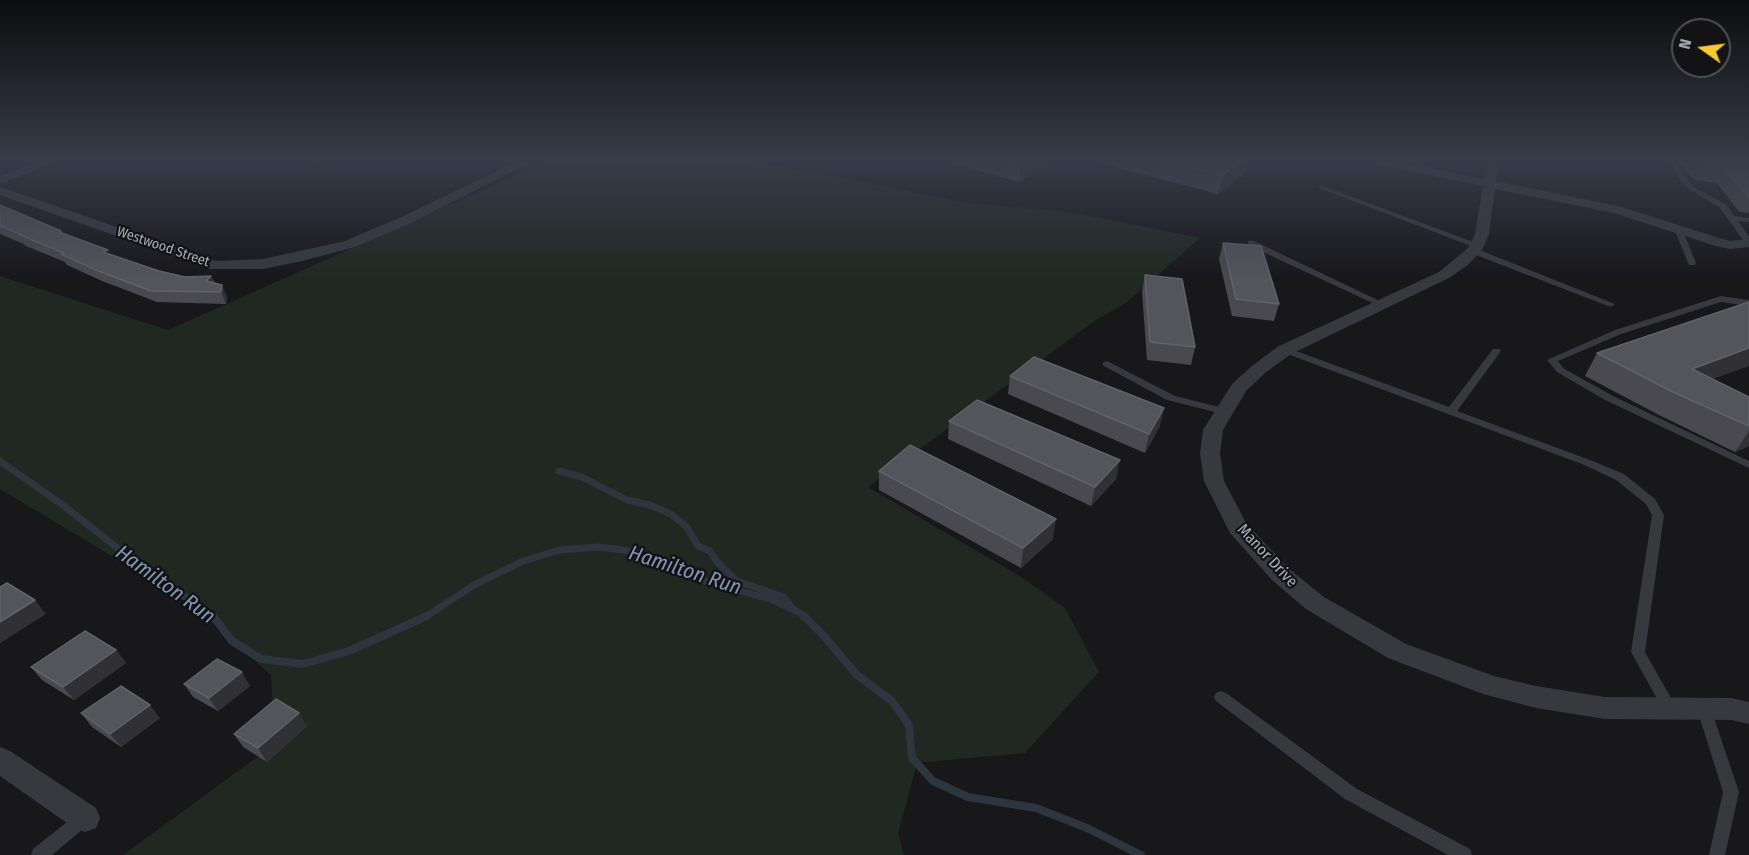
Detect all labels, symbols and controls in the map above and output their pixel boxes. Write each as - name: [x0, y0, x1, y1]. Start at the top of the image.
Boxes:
- north arrow: [1671, 18, 1731, 78]
- text: N: [1675, 37, 1695, 51]
- street label: Westwood Street: [114, 223, 212, 271]
- street label: Manor Drive: [1233, 520, 1301, 592]
- water label: Hamilton Run: [110, 540, 220, 630]
- water label: Hamilton Run: [626, 541, 744, 601]

